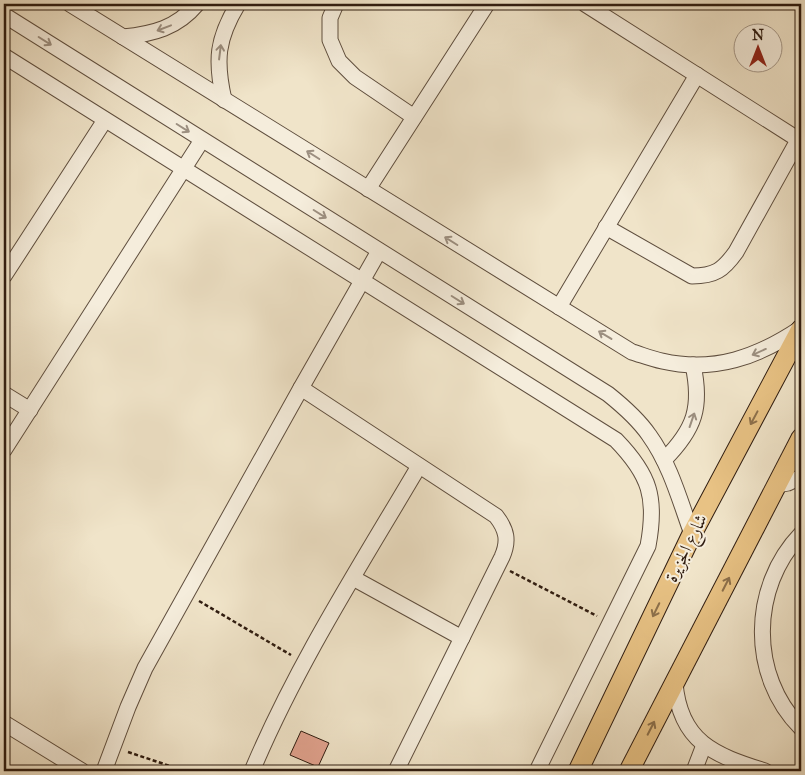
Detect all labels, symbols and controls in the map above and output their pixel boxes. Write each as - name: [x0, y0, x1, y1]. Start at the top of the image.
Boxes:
- north arrow: [732, 22, 782, 72]
- one-way arrow: [157, 24, 172, 33]
- text: N: [752, 27, 764, 44]
- one-way arrow: [38, 36, 52, 47]
- one-way arrow: [215, 44, 225, 60]
- one-way arrow: [175, 123, 189, 133]
- one-way arrow: [307, 150, 321, 160]
- one-way arrow: [313, 209, 327, 219]
- one-way arrow: [445, 235, 459, 245]
- one-way arrow: [451, 295, 465, 305]
- one-way arrow: [598, 330, 612, 340]
- one-way arrow: [752, 348, 767, 358]
- one-way arrow: [749, 411, 759, 426]
- one-way arrow: [688, 413, 697, 428]
- street label: شارع الجزيرة: [660, 510, 716, 587]
- one-way arrow: [721, 576, 731, 591]
- one-way arrow: [651, 602, 660, 617]
- one-way arrow: [647, 721, 656, 736]

